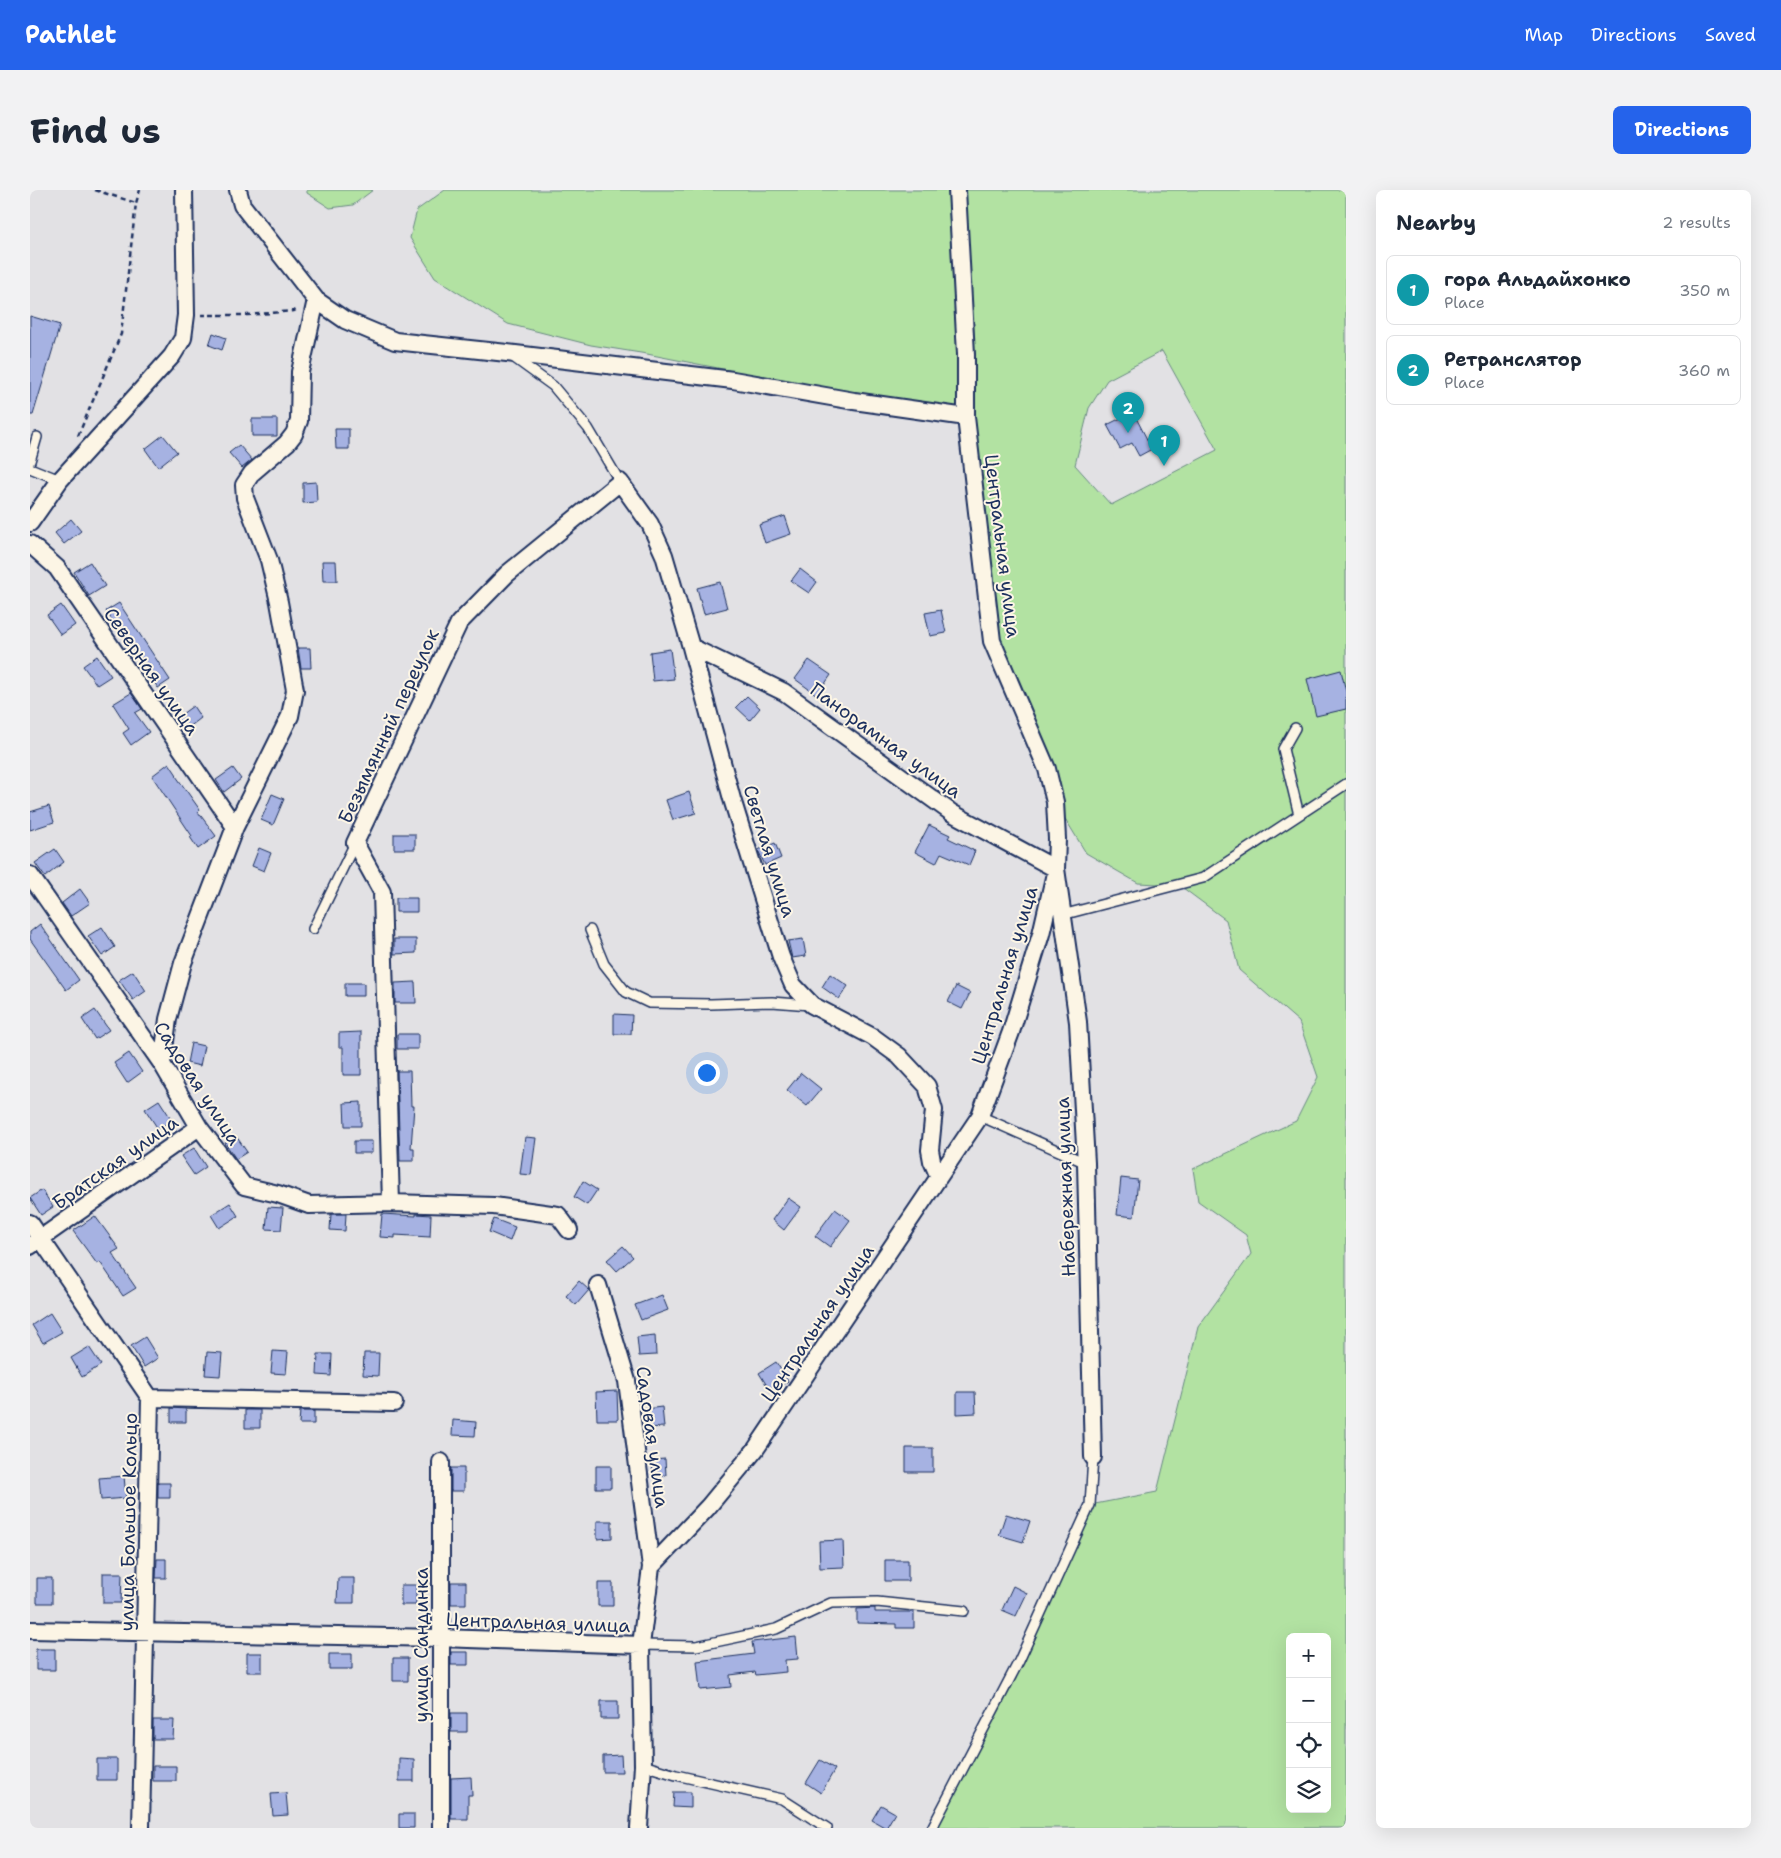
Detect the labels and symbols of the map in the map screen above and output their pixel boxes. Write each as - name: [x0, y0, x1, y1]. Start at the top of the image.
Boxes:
- pin: 2: [1112, 392, 1144, 433]
- pin: 1: [1148, 425, 1180, 466]
- street label: Центральная улица: [979, 453, 1026, 639]
- street label: Северная улица: [98, 602, 205, 740]
- street label: Безымянный переулок: [332, 625, 445, 828]
- street label: Панорамная улица: [805, 677, 967, 804]
- street label: Светлая улица: [738, 782, 802, 920]
- street label: Центральная улица: [966, 883, 1044, 1067]
- street label: Садовая улица: [148, 1017, 247, 1150]
- your location: [694, 1060, 720, 1086]
- street label: Набережная улица: [1050, 1096, 1081, 1278]
- street label: Братская улица: [47, 1110, 183, 1215]
- street label: Центральная улица: [755, 1240, 880, 1407]
- street label: Садовая улица: [630, 1365, 675, 1510]
- street label: улица Большое Кольцо: [114, 1412, 143, 1632]
- street label: улица Сандинка: [409, 1567, 434, 1723]
- street label: Центральная улица: [445, 1607, 631, 1638]

